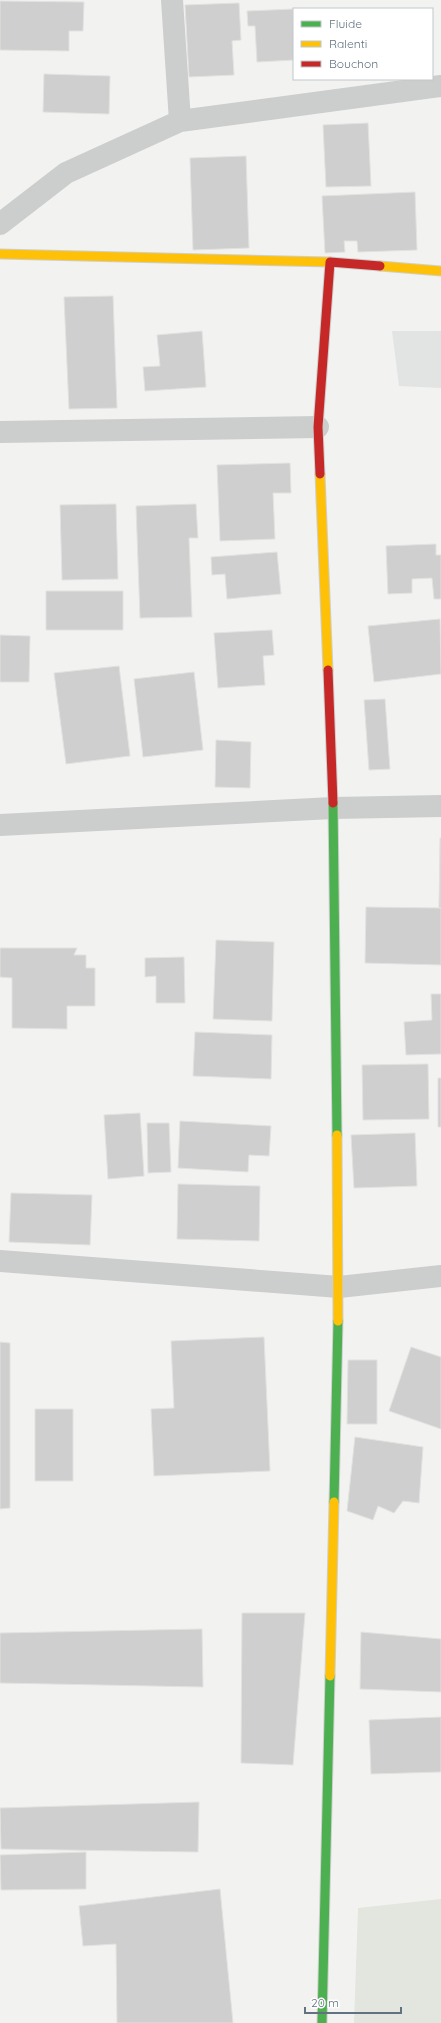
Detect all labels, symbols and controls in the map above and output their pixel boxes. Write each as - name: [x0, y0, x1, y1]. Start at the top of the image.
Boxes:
- legend: [293, 8, 433, 80]
- text: Fluide: [329, 16, 362, 31]
- text: Ralenti: [329, 36, 367, 51]
- text: Bouchon: [329, 56, 378, 71]
- scale bar: [305, 1989, 401, 2015]
- text: 20 m: [311, 1995, 339, 2010]

